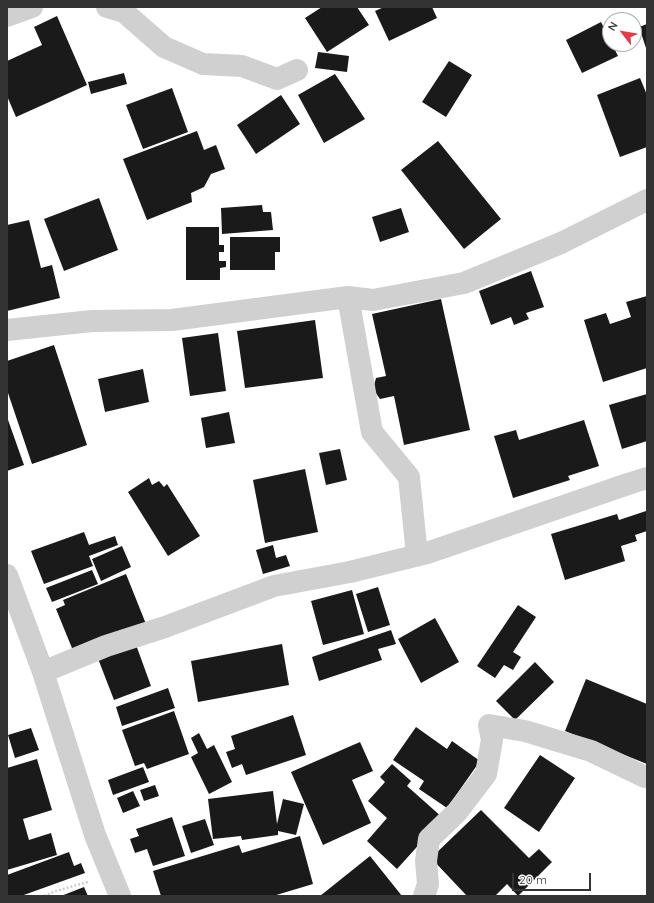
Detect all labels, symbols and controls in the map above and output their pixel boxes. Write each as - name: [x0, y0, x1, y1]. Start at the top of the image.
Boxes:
- north arrow: [602, 12, 642, 52]
- text: N: [604, 19, 621, 33]
- scale bar: [514, 865, 593, 891]
- text: 20 m: [519, 872, 547, 887]

